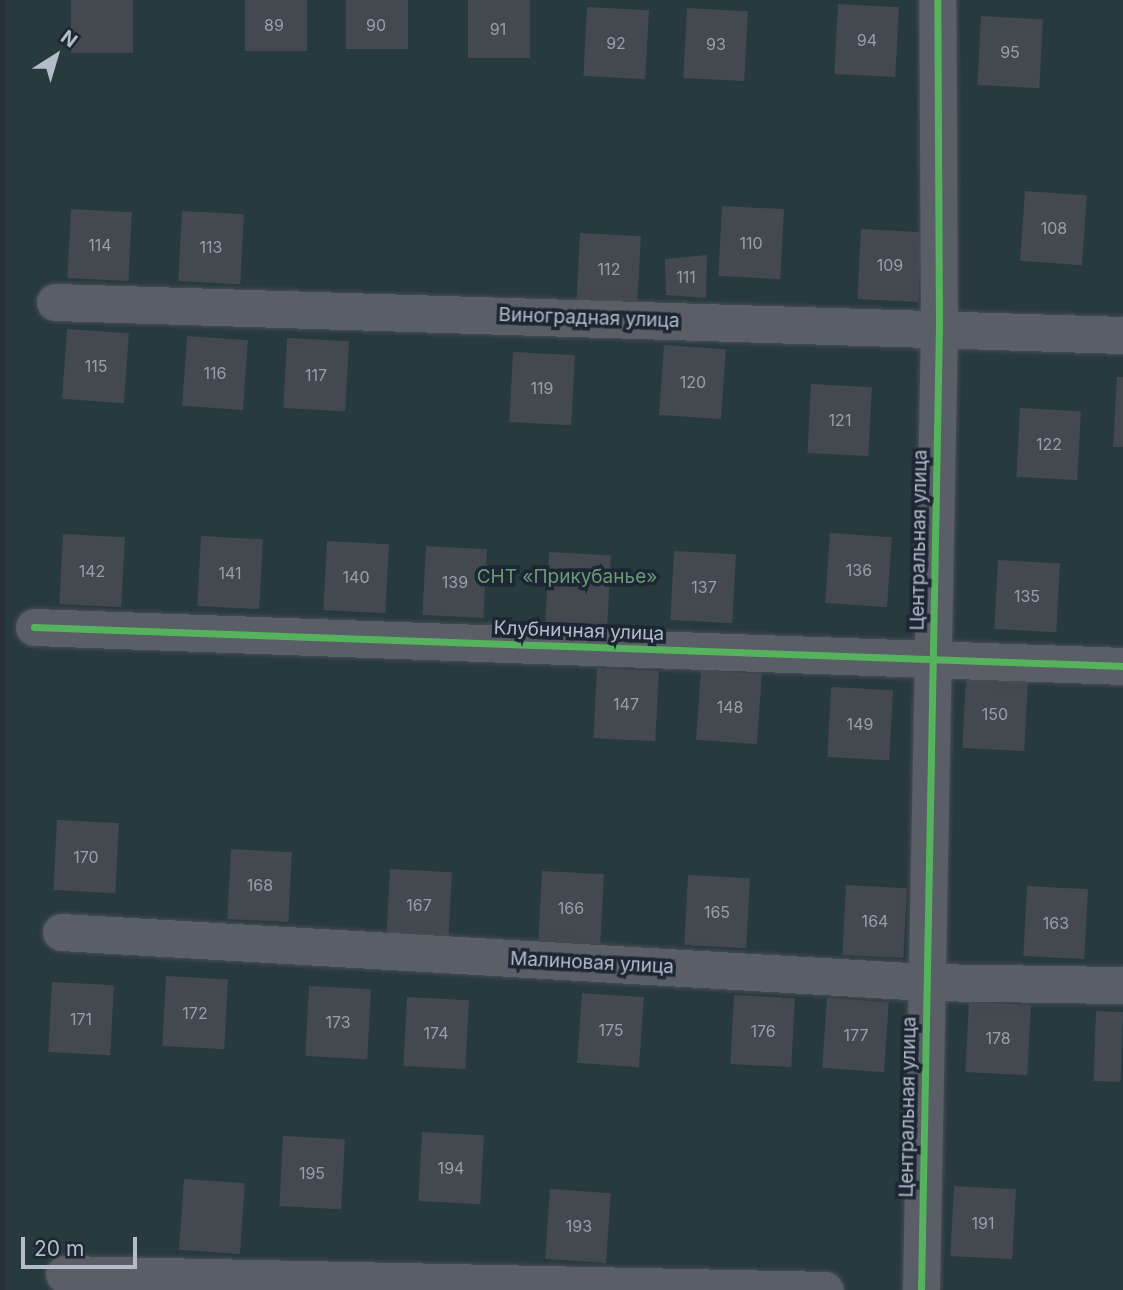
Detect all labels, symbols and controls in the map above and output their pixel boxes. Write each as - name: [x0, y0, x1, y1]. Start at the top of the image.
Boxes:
- house number: 89: [264, 15, 284, 35]
- house number: 90: [366, 15, 386, 35]
- house number: 91: [490, 19, 506, 39]
- north arrow: [21, 21, 91, 91]
- text: N: [56, 25, 82, 52]
- house number: 94: [857, 30, 877, 50]
- house number: 92: [606, 33, 626, 53]
- house number: 93: [706, 34, 726, 54]
- house number: 95: [1000, 42, 1020, 62]
- house number: 108: [1041, 218, 1067, 238]
- house number: 110: [739, 233, 763, 253]
- house number: 114: [88, 235, 112, 255]
- house number: 113: [200, 237, 222, 257]
- house number: 109: [877, 255, 903, 275]
- house number: 112: [598, 259, 620, 279]
- house number: 111: [676, 267, 696, 287]
- street label: Виноградная улица: [498, 303, 680, 333]
- house number: 115: [85, 356, 107, 376]
- house number: 116: [204, 363, 226, 383]
- house number: 117: [305, 365, 327, 385]
- house number: 120: [680, 372, 706, 392]
- house number: 119: [531, 378, 553, 398]
- house number: 121: [829, 410, 851, 430]
- house number: 122: [1036, 434, 1062, 454]
- street label: Центральная улица: [906, 449, 932, 631]
- house number: 136: [846, 560, 872, 580]
- house number: 142: [79, 561, 105, 581]
- house number: 141: [218, 563, 242, 583]
- park label: СНТ «Прикубанье»: [477, 566, 657, 588]
- house number: 140: [343, 567, 369, 587]
- house number: 139: [442, 572, 468, 592]
- house number: 137: [691, 577, 717, 597]
- house number: 135: [1014, 586, 1040, 606]
- street label: Клубничная улица: [493, 617, 665, 645]
- house number: 147: [613, 694, 639, 714]
- house number: 148: [717, 697, 743, 717]
- house number: 150: [982, 704, 1008, 724]
- house number: 149: [847, 714, 873, 734]
- house number: 170: [73, 847, 99, 867]
- house number: 168: [247, 875, 273, 895]
- house number: 167: [406, 895, 432, 915]
- house number: 166: [558, 898, 584, 918]
- house number: 165: [704, 902, 730, 922]
- house number: 164: [862, 911, 888, 931]
- house number: 163: [1043, 913, 1069, 933]
- street label: Малиновая улица: [510, 947, 674, 979]
- house number: 172: [182, 1003, 208, 1023]
- house number: 171: [70, 1009, 92, 1029]
- house number: 173: [325, 1012, 351, 1032]
- street label: Центральная улица: [895, 1016, 921, 1198]
- house number: 175: [598, 1020, 624, 1040]
- house number: 176: [750, 1021, 776, 1041]
- house number: 174: [424, 1023, 448, 1043]
- house number: 177: [844, 1025, 868, 1045]
- house number: 178: [985, 1028, 1011, 1048]
- house number: 194: [438, 1158, 464, 1178]
- house number: 195: [299, 1163, 325, 1183]
- house number: 191: [972, 1213, 994, 1233]
- house number: 193: [566, 1216, 592, 1236]
- scale bar: [24, 1224, 140, 1268]
- text: 20 m: [34, 1236, 84, 1261]

